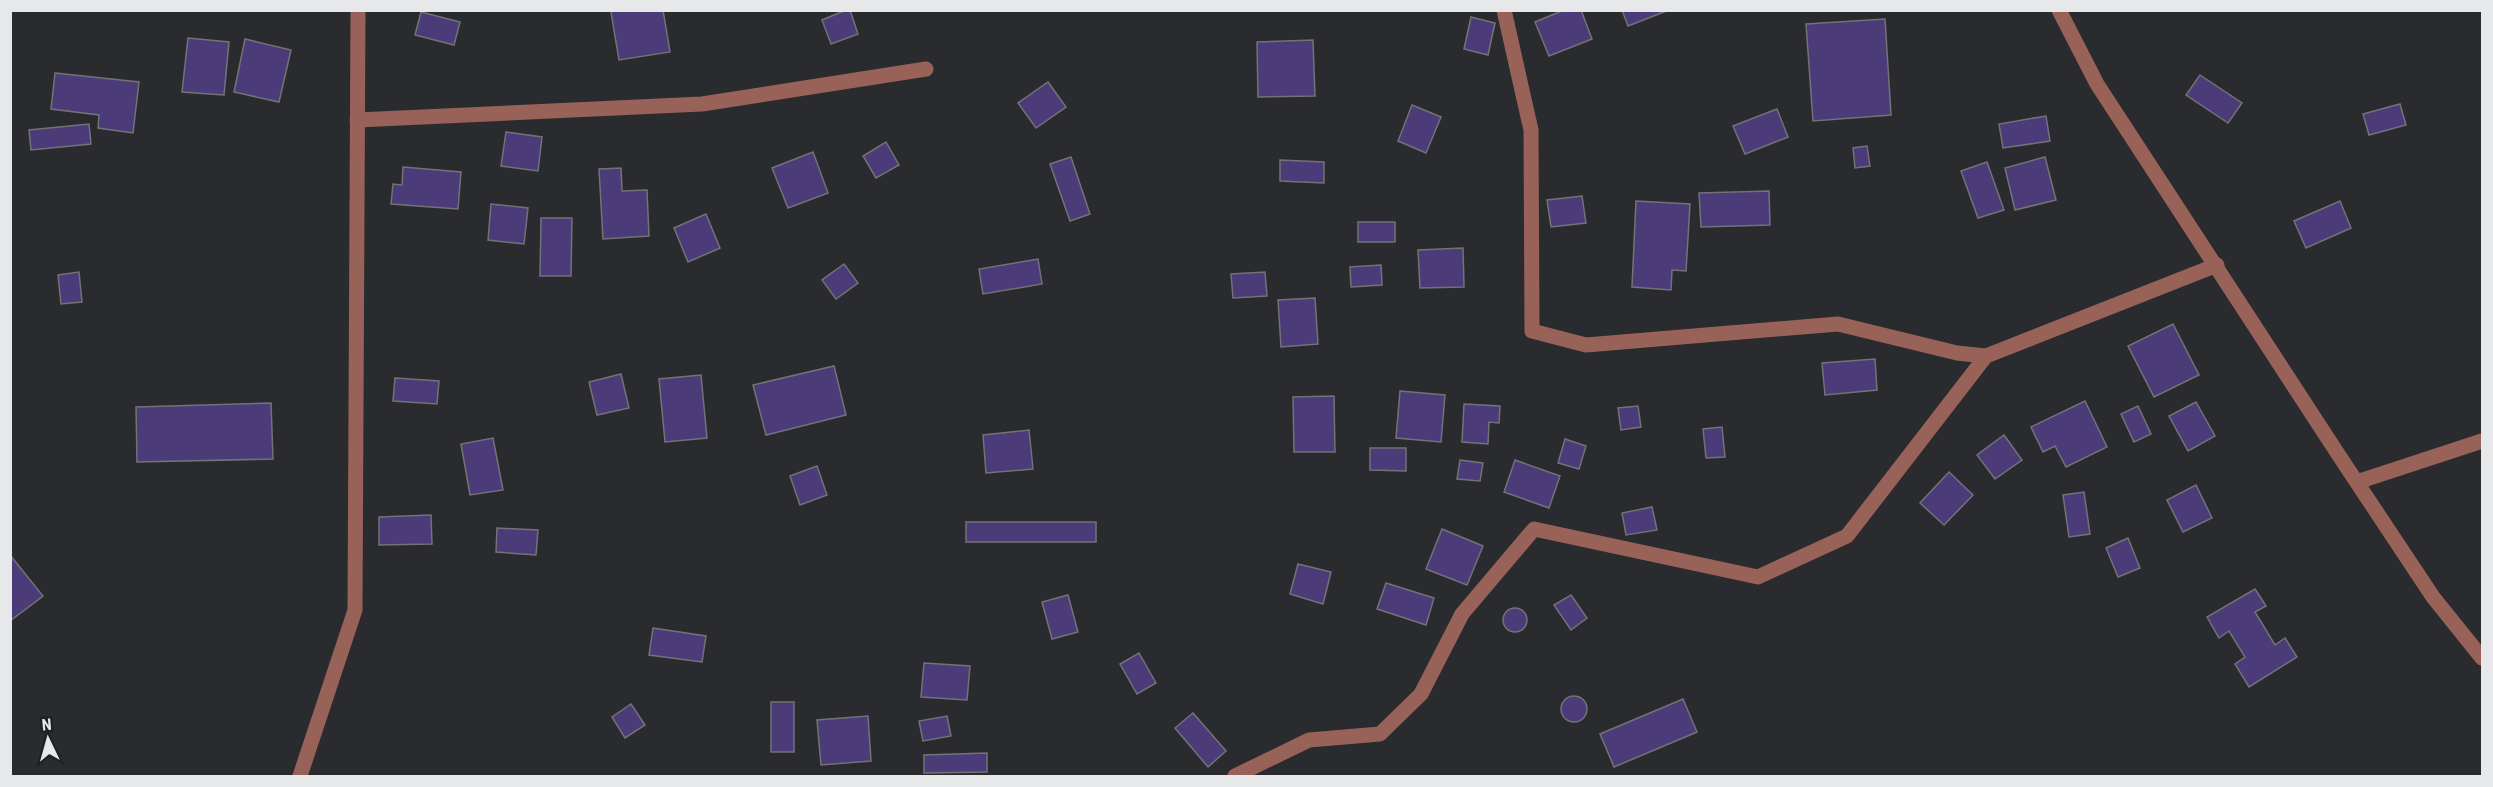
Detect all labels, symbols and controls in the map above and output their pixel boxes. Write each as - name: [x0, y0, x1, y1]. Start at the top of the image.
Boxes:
- north arrow: [18, 709, 78, 769]
- text: N: [41, 715, 52, 734]

